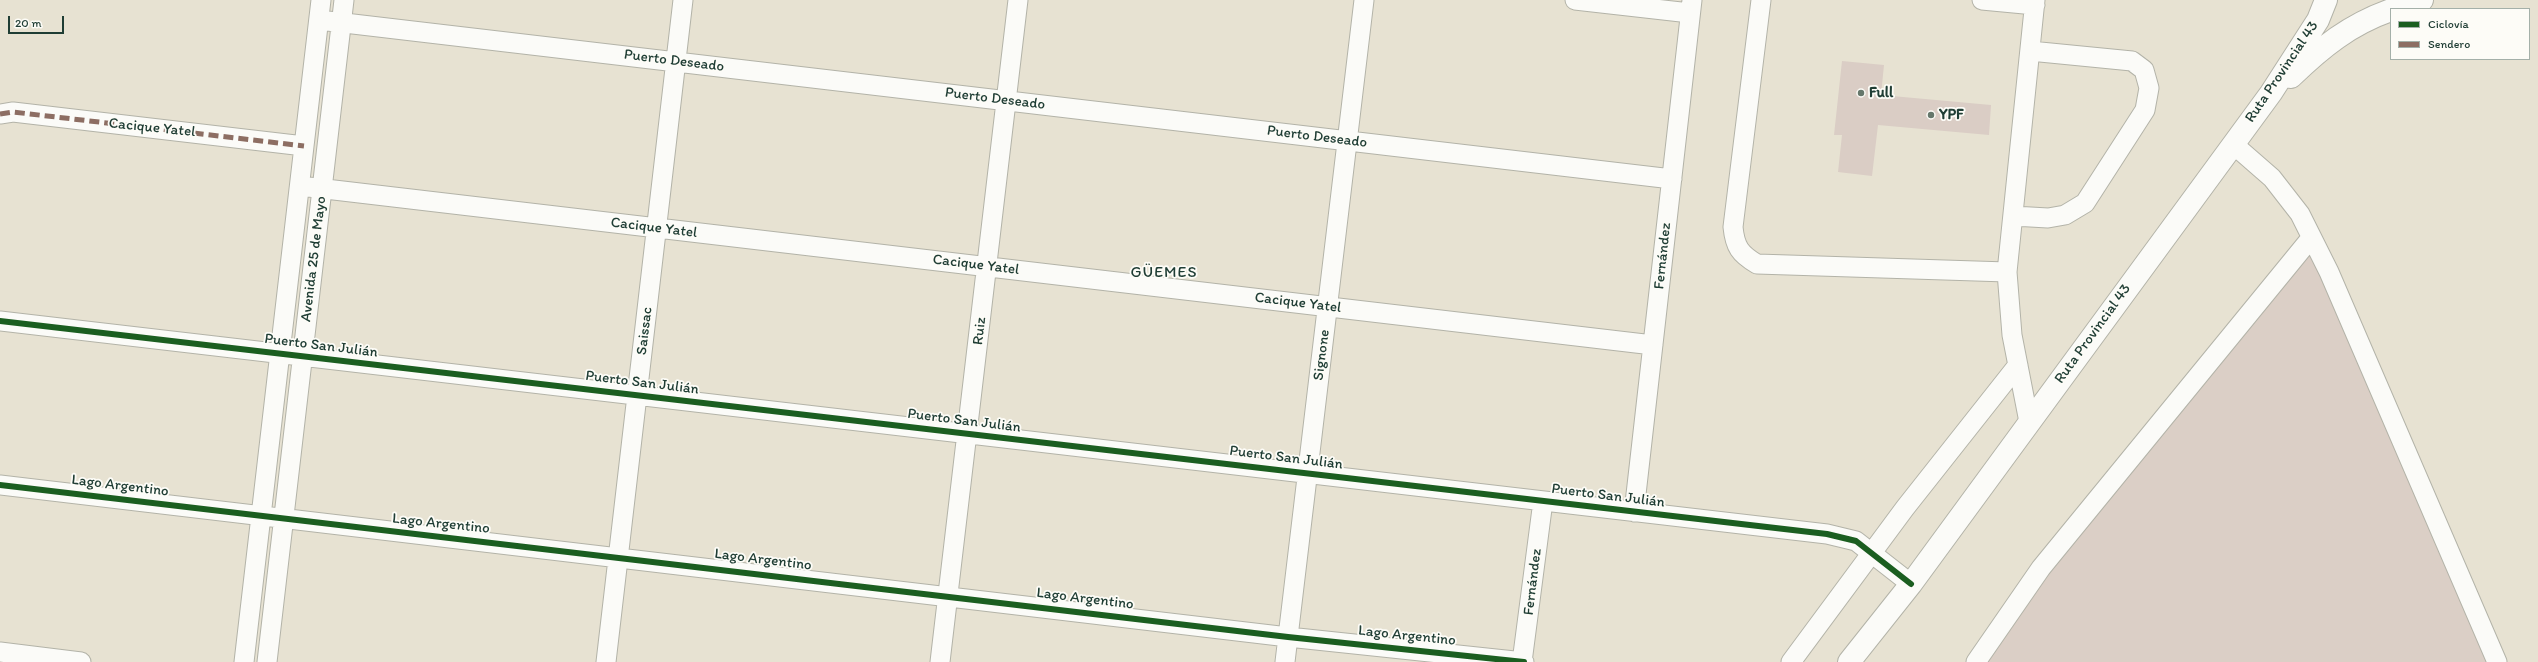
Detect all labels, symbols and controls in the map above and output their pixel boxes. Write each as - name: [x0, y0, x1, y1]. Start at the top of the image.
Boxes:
- scale bar: [10, 8, 66, 34]
- legend: [2390, 8, 2530, 60]
- text: 20 m: [15, 16, 42, 30]
- text: Ciclovía: [2428, 17, 2469, 31]
- street label: Ruta Provincial 43: [2241, 18, 2323, 126]
- text: Sendero: [2428, 37, 2470, 51]
- street label: Puerto Deseado: [623, 46, 725, 76]
- street label: Puerto Deseado: [944, 84, 1046, 114]
- place label: Full: [1869, 84, 1893, 102]
- marker: Full: [1856, 88, 1866, 98]
- place label: YPF: [1939, 106, 1964, 124]
- marker: YPF: [1926, 110, 1936, 120]
- street label: Cacique Yatel: [108, 114, 196, 142]
- street label: Puerto Deseado: [1266, 122, 1368, 152]
- street label: Avenida 25 de Mayo: [297, 195, 331, 323]
- street label: Cacique Yatel: [610, 214, 698, 242]
- street label: Fernández: [1651, 222, 1675, 290]
- street label: Cacique Yatel: [932, 251, 1020, 279]
- district label: GÜEMES: [1130, 263, 1198, 283]
- street label: Ruta Provincial 43: [2051, 281, 2135, 387]
- street label: Cacique Yatel: [1254, 289, 1342, 317]
- street label: Saissac: [633, 306, 657, 356]
- street label: Ruiz: [969, 316, 991, 346]
- street label: Signone: [1310, 328, 1334, 382]
- street label: Puerto San Julián: [263, 330, 379, 362]
- street label: Puerto San Julián: [584, 367, 700, 399]
- street label: Puerto San Julián: [906, 405, 1022, 437]
- street label: Puerto San Julián: [1228, 442, 1344, 474]
- street label: Lago Argentino: [70, 471, 170, 501]
- street label: Puerto San Julián: [1550, 480, 1666, 512]
- street label: Lago Argentino: [391, 510, 491, 538]
- street label: Lago Argentino: [713, 545, 813, 575]
- street label: Fernández: [1520, 548, 1546, 616]
- street label: Lago Argentino: [1035, 584, 1135, 614]
- street label: Lago Argentino: [1357, 622, 1457, 650]

